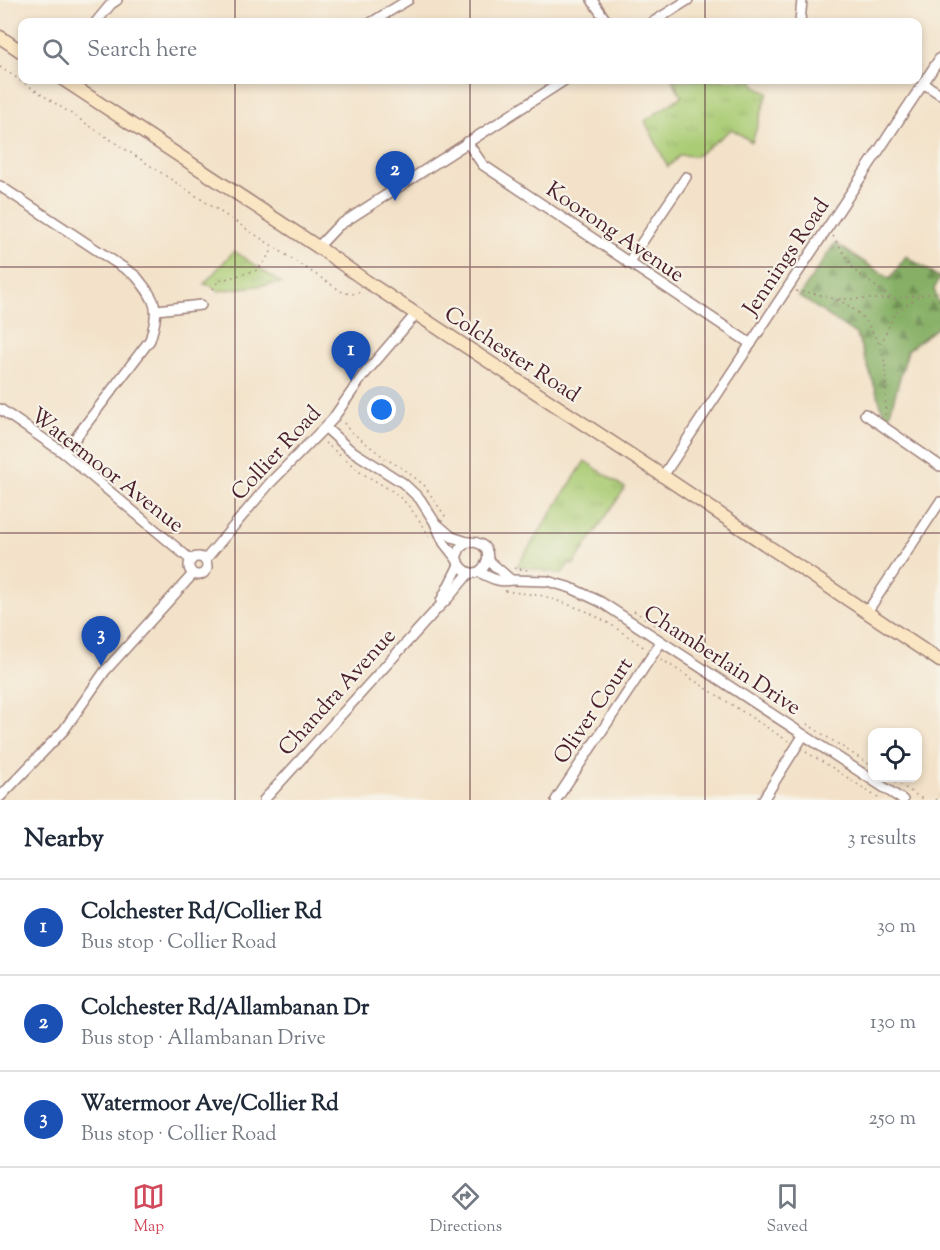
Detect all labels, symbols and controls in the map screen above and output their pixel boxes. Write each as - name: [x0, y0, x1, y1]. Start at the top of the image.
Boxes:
- search box: [18, 18, 922, 84]
- icon: search: [39, 35, 72, 68]
- text: Search here: [87, 35, 197, 67]
- pin: 2: [376, 152, 414, 201]
- street label: Koorong Avenue: [539, 175, 690, 292]
- street label: Jennings Road: [736, 193, 839, 323]
- street label: Colchester Road: [437, 299, 586, 412]
- pin: 1: [332, 332, 370, 381]
- your location: [367, 395, 396, 424]
- street label: Collier Road: [225, 399, 330, 509]
- street label: Watermoor Avenue: [22, 401, 190, 542]
- street label: Chamberlain Drive: [636, 598, 807, 725]
- pin: 3: [82, 616, 120, 666]
- street label: Chandra Avenue: [272, 622, 404, 764]
- street label: Oliver Court: [547, 651, 642, 771]
- map controls: [868, 728, 922, 782]
- button: locate: [868, 728, 922, 782]
- text: Nearby: [24, 821, 104, 858]
- text: 3 results: [847, 825, 916, 854]
- text: Colchester Rd/Collier Rd: [81, 897, 322, 929]
- text: 1: [40, 913, 47, 942]
- text: 30 m: [877, 913, 916, 942]
- text: Bus stop · Collier Road: [81, 929, 277, 958]
- text: Colchester Rd/Allambanan Dr: [81, 993, 369, 1025]
- text: 2: [39, 1009, 48, 1038]
- text: 130 m: [870, 1009, 916, 1038]
- text: Bus stop · Allambanan Drive: [81, 1025, 326, 1054]
- text: Watermoor Ave/Collier Rd: [81, 1089, 339, 1121]
- text: 3: [39, 1105, 48, 1134]
- text: 250 m: [868, 1105, 916, 1134]
- text: Bus stop · Collier Road: [81, 1121, 277, 1150]
- tab: Map: [132, 1180, 165, 1239]
- tab: Directions: [430, 1180, 502, 1239]
- tab: Saved: [767, 1180, 808, 1239]

